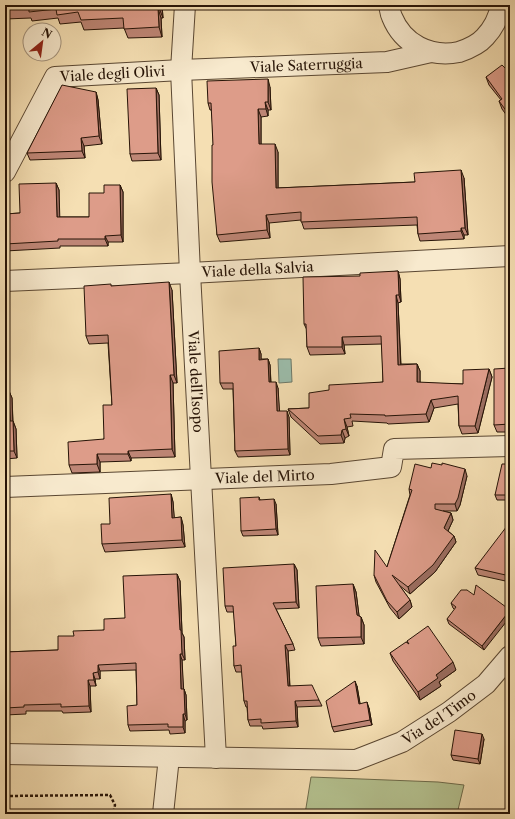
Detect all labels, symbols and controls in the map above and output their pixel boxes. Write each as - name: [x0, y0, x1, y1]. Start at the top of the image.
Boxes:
- north arrow: [22, 22, 62, 62]
- text: N: [39, 25, 55, 42]
- street label: Viale Saterruggia: [249, 54, 364, 76]
- street label: Viale degli Olivi: [59, 62, 166, 86]
- street label: Viale della Salvia: [200, 257, 315, 281]
- street label: Viale dell'Isopo: [184, 329, 208, 433]
- street label: Viale del Mirto: [214, 466, 315, 488]
- street label: Via del Timo: [398, 686, 480, 749]

